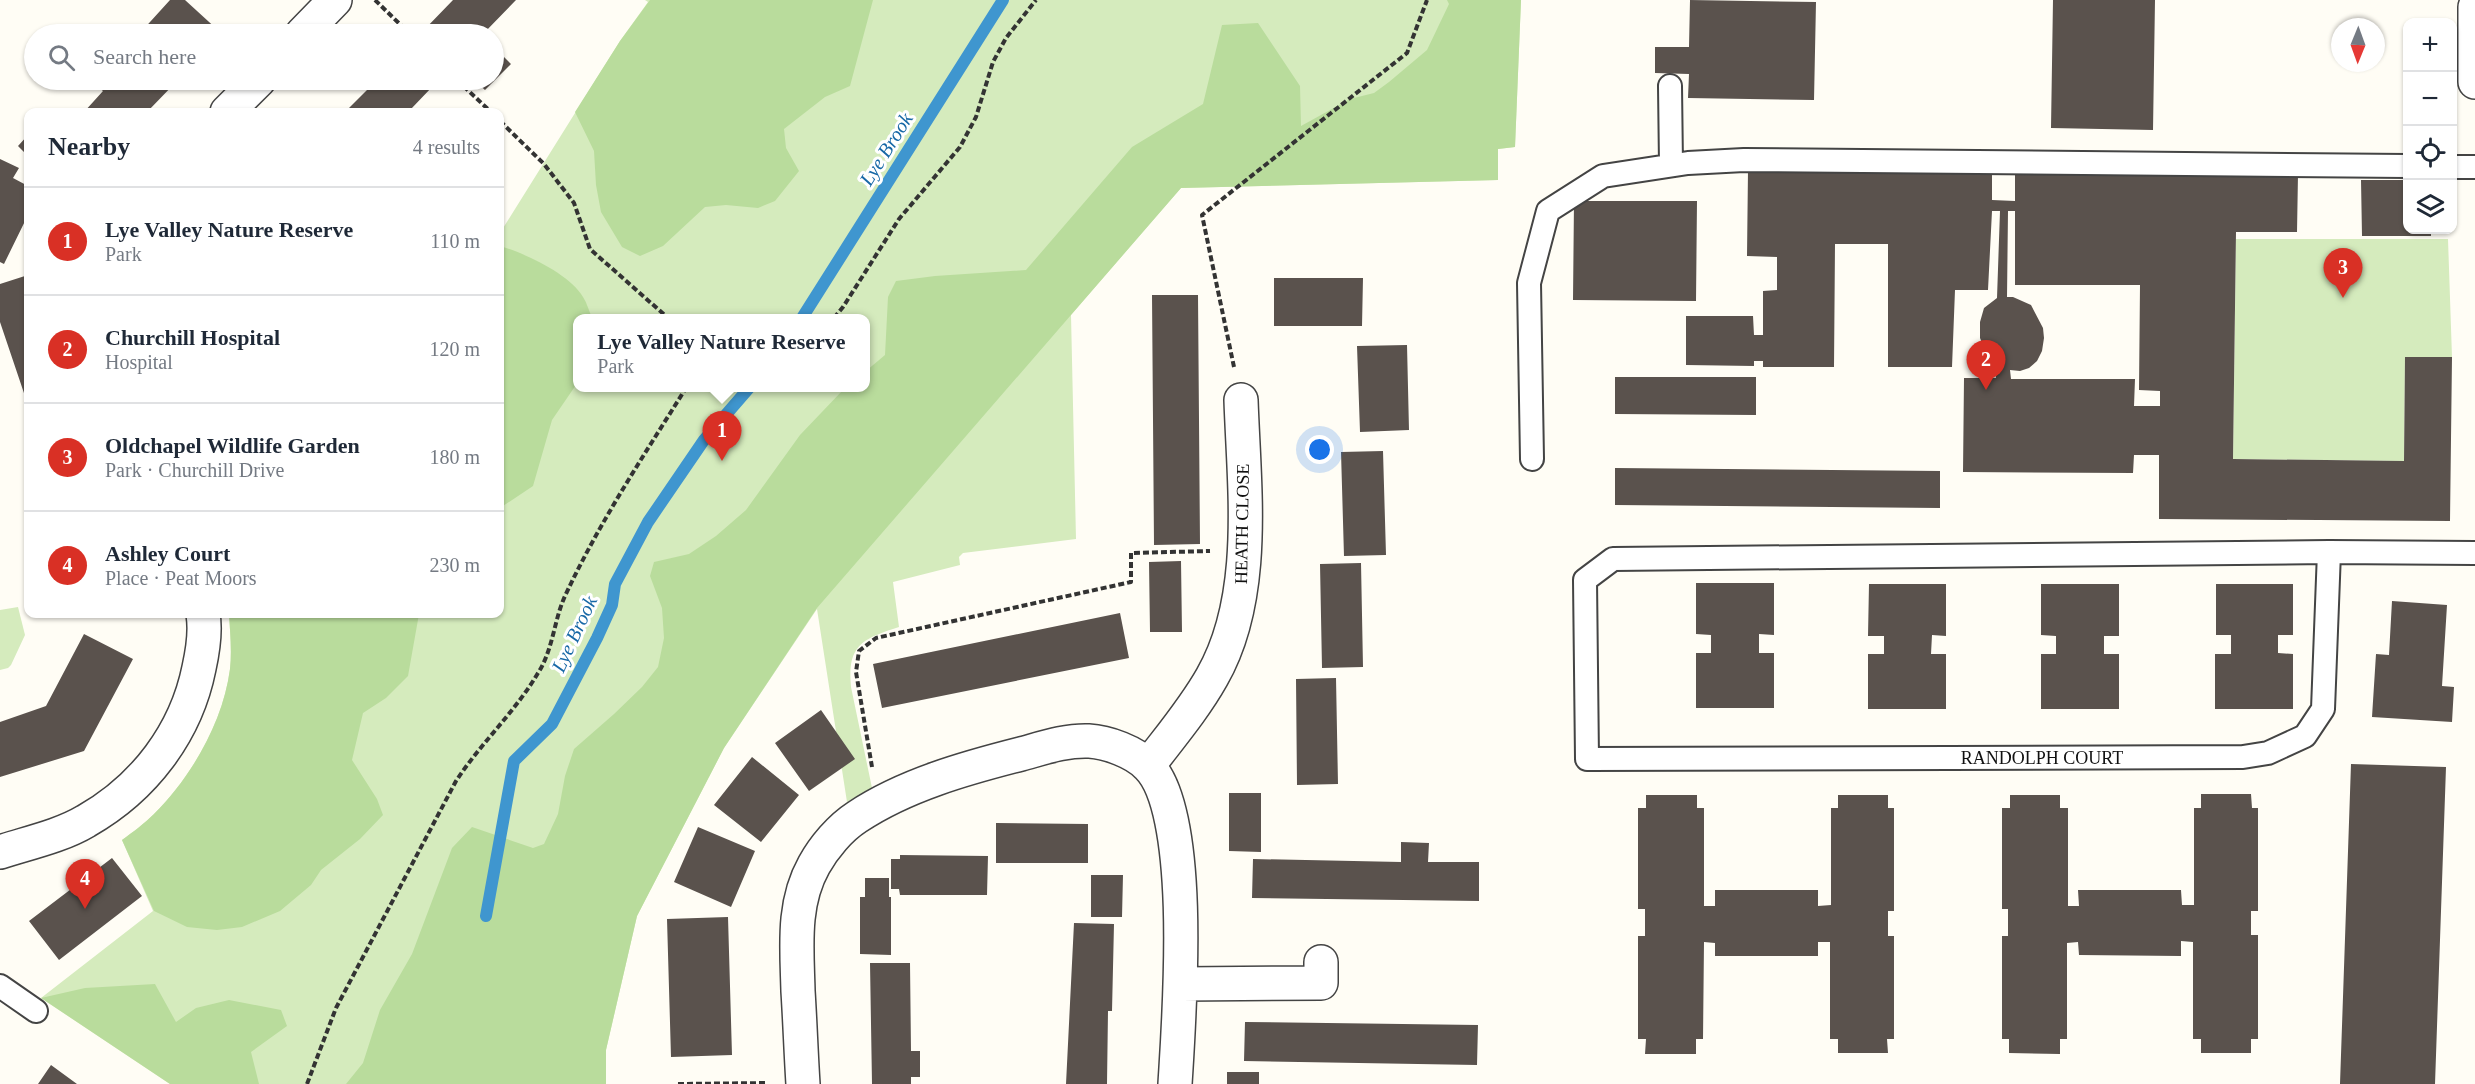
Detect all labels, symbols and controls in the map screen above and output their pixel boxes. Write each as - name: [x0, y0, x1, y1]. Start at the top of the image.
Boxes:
- north arrow: [2331, 18, 2385, 72]
- map controls: [2403, 18, 2457, 234]
- button: +: [2403, 18, 2457, 72]
- search box: [24, 24, 504, 90]
- icon: search: [45, 41, 78, 74]
- text: Search here: [93, 44, 196, 69]
- button: −: [2403, 72, 2457, 126]
- water label: Lye Brook: [855, 108, 918, 191]
- button: locate: [2403, 126, 2457, 180]
- text: Nearby: [48, 132, 130, 161]
- text: 4 results: [413, 136, 480, 158]
- button: layers: [2403, 180, 2457, 234]
- text: Lye Valley Nature Reserve: [105, 217, 353, 242]
- text: 1: [63, 230, 73, 252]
- text: 110 m: [430, 230, 480, 252]
- text: Park: [105, 243, 142, 265]
- pin: 3: [2324, 248, 2362, 298]
- popup: [573, 314, 870, 392]
- text: Churchill Hospital: [105, 325, 280, 350]
- text: Lye Valley Nature Reserve: [597, 329, 846, 354]
- text: 2: [63, 338, 73, 360]
- text: 120 m: [429, 338, 480, 360]
- pin: 2: [1966, 340, 2006, 390]
- text: Hospital: [105, 351, 173, 373]
- text: Park: [597, 355, 634, 377]
- pin: 1: [702, 412, 742, 461]
- text: Oldchapel Wildlife Garden: [105, 433, 360, 458]
- your location: [1305, 435, 1334, 464]
- text: 3: [63, 446, 73, 468]
- text: 180 m: [429, 446, 480, 468]
- text: Park · Churchill Drive: [105, 459, 284, 481]
- street label: HEATH CLOSE: [1231, 464, 1253, 584]
- text: Ashley Court: [105, 541, 230, 566]
- text: 4: [63, 554, 73, 576]
- text: 230 m: [429, 554, 480, 576]
- text: Place · Peat Moors: [105, 567, 257, 589]
- water label: Lye Brook: [546, 591, 603, 677]
- street label: RANDOLPH COURT: [1961, 748, 2123, 768]
- pin: 4: [66, 860, 104, 909]

